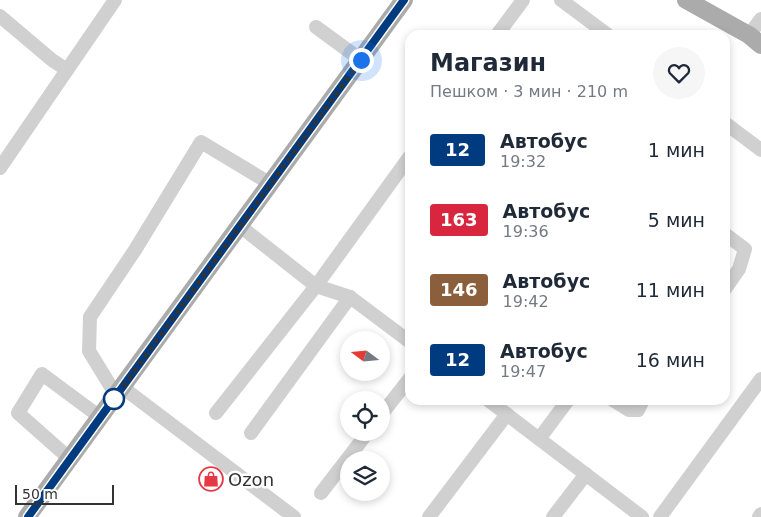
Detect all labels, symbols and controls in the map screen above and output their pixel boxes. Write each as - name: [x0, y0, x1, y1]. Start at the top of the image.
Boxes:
- button: heart: [653, 47, 705, 99]
- your location: [349, 48, 374, 73]
- text: Магазин: [430, 49, 546, 77]
- text: Пешком · 3 мин · 210 m: [430, 82, 628, 101]
- text: Автобус: [500, 130, 588, 152]
- text: 12: [445, 139, 470, 160]
- text: 1 мин: [648, 139, 705, 161]
- text: 19:32: [500, 152, 546, 171]
- text: Автобус: [503, 200, 590, 222]
- text: 163: [440, 209, 478, 230]
- text: 5 мин: [648, 209, 705, 231]
- text: 19:36: [503, 222, 549, 241]
- text: Автобус: [503, 270, 590, 292]
- text: 146: [440, 279, 478, 300]
- text: 11 мин: [636, 279, 705, 301]
- text: 19:42: [503, 292, 549, 311]
- north arrow: [340, 331, 390, 381]
- map controls: [340, 331, 390, 501]
- text: Автобус: [500, 340, 588, 362]
- text: 12: [445, 349, 470, 370]
- text: 16 мин: [636, 349, 705, 371]
- text: 19:47: [500, 362, 546, 381]
- unlabelled marker: [103, 388, 125, 410]
- button: locate: [340, 391, 390, 441]
- button: layers: [340, 451, 390, 501]
- shop icon: Ozon: [198, 466, 224, 492]
- place label: Ozon: [228, 469, 274, 490]
- scale bar: [15, 482, 114, 505]
- text: 50 m: [22, 486, 58, 502]

